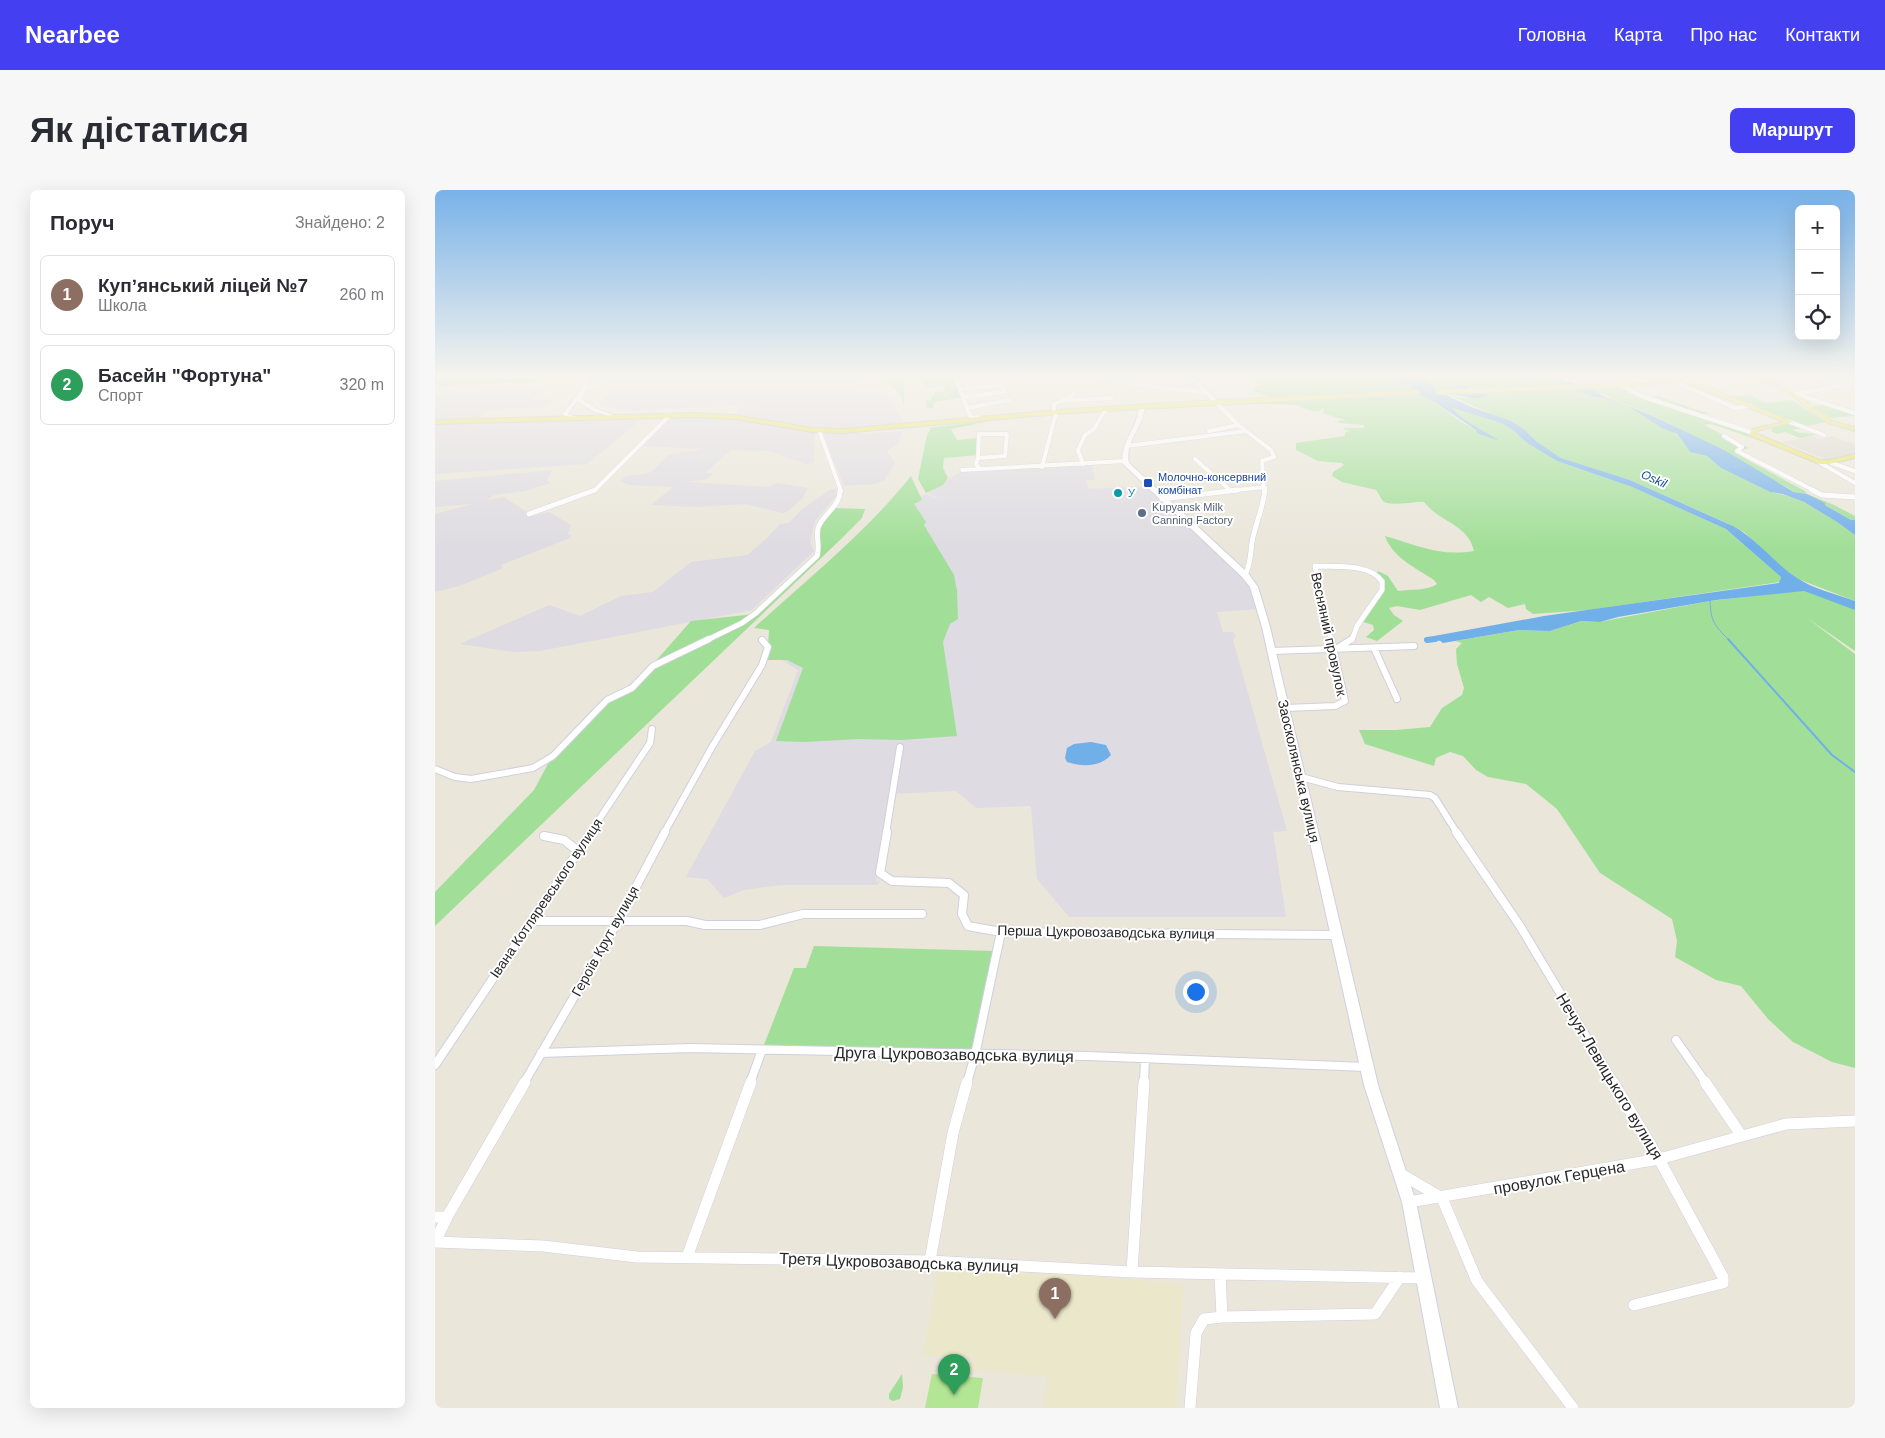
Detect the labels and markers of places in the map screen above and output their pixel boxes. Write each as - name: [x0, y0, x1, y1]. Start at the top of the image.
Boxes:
- place label: Молочно-консервний комбінат: [1158, 471, 1266, 496]
- marker: Молочно-консервний комбінат: [1142, 477, 1154, 489]
- marker: У: [1112, 487, 1124, 499]
- place label: У: [1128, 487, 1136, 499]
- place label: Kupyansk Milk Сanning Factory: [1152, 501, 1233, 526]
- marker: Kupyansk Milk Сanning Factory: [1136, 507, 1148, 519]
- pin: 1: [1039, 1278, 1071, 1319]
- pin: 2: [938, 1354, 970, 1395]

